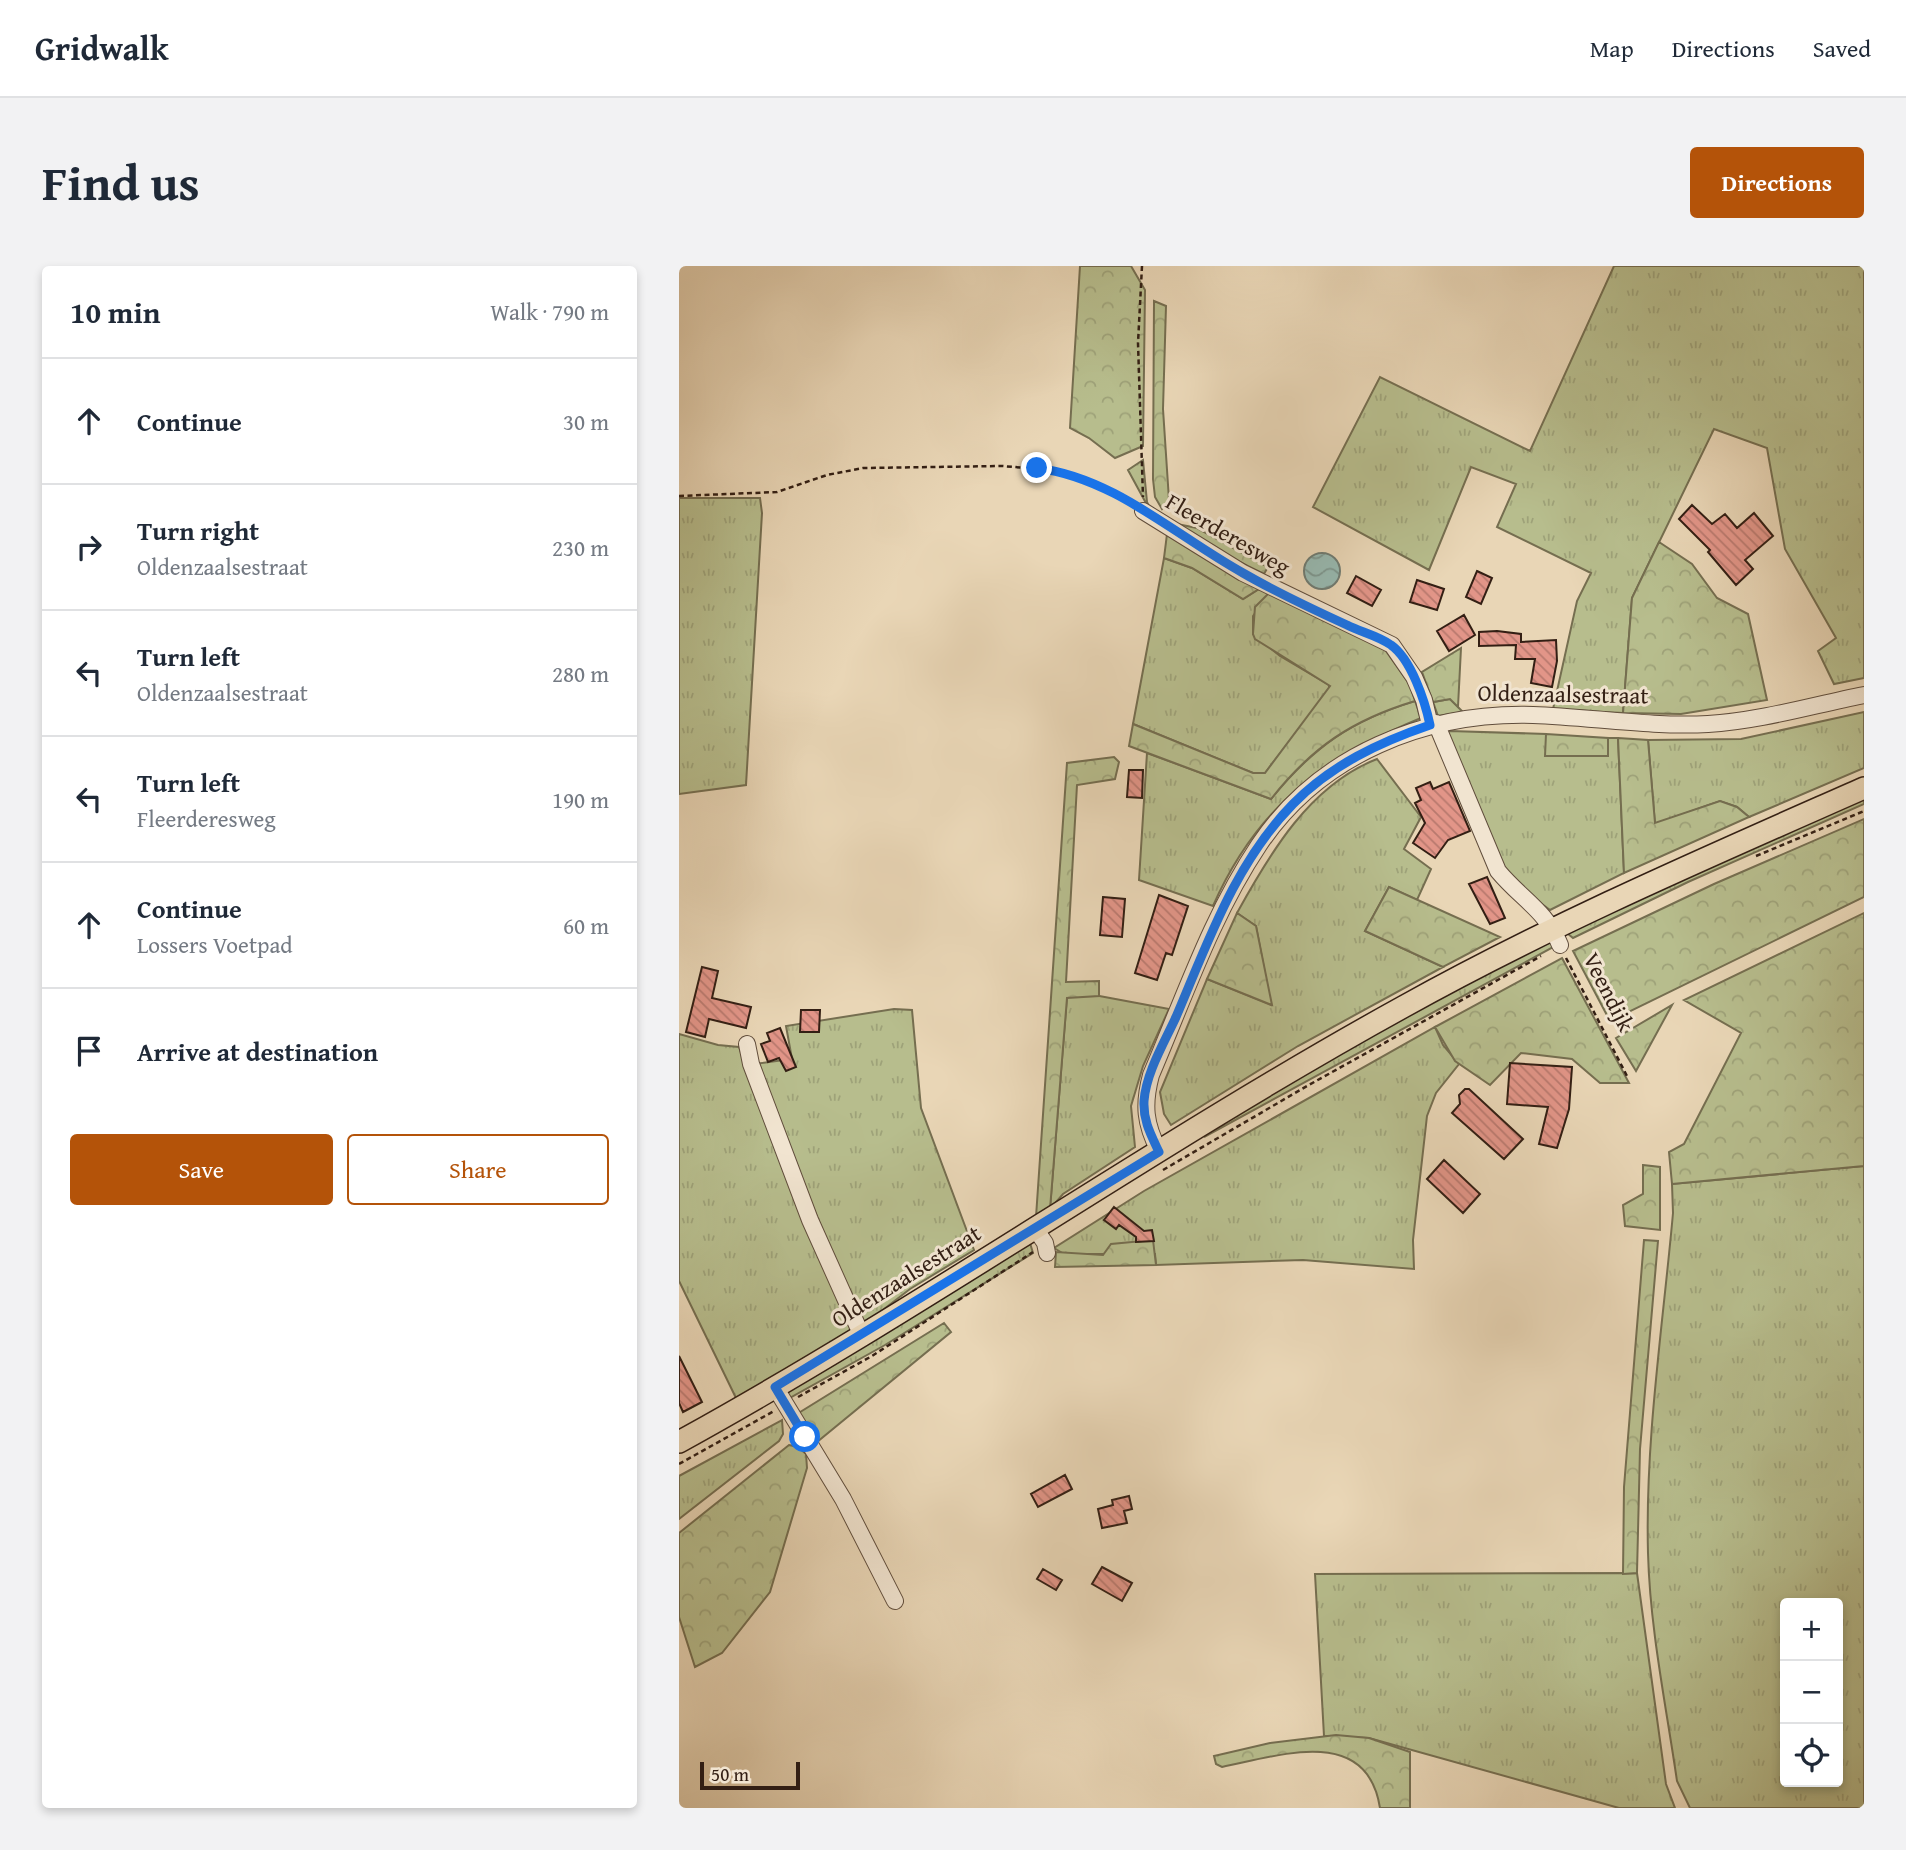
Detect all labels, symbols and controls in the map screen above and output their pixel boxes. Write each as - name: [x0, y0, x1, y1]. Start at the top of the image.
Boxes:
- text: Gridwalk: [35, 24, 169, 72]
- text: Map: [1590, 31, 1634, 66]
- text: Directions: [1672, 31, 1775, 66]
- text: Saved: [1813, 31, 1871, 66]
- text: Find us: [42, 146, 200, 218]
- button: Directions: [1690, 147, 1864, 218]
- text: 10 min: [70, 290, 160, 334]
- text: Walk · 790 m: [490, 295, 609, 328]
- icon: ahead: [70, 402, 108, 440]
- text: Continue: [137, 402, 242, 441]
- text: 30 m: [563, 405, 609, 438]
- route end: [1021, 452, 1052, 483]
- street label: Fleerderesweg: [1160, 485, 1297, 583]
- text: Turn right: [137, 511, 259, 550]
- icon: right: [70, 528, 108, 566]
- text: 230 m: [552, 531, 609, 564]
- text: Oldenzaalsestraat: [137, 550, 308, 583]
- text: Turn left: [137, 637, 240, 676]
- icon: left: [70, 654, 108, 692]
- text: 280 m: [552, 657, 609, 690]
- text: Oldenzaalsestraat: [137, 676, 308, 709]
- street label: Oldenzaalsestraat: [1477, 676, 1649, 711]
- text: Turn left: [137, 763, 240, 802]
- icon: left: [70, 780, 108, 818]
- text: 190 m: [552, 783, 609, 816]
- text: Fleerderesweg: [137, 802, 276, 835]
- text: Continue: [137, 889, 242, 928]
- icon: ahead: [70, 906, 108, 944]
- text: 60 m: [563, 909, 609, 942]
- text: Lossers Voetpad: [137, 928, 293, 961]
- street label: Veendijk: [1575, 947, 1644, 1037]
- icon: arrive: [70, 1032, 108, 1070]
- text: Arrive at destination: [137, 1032, 378, 1071]
- button: Save: [70, 1134, 333, 1205]
- button: Share: [347, 1134, 609, 1205]
- street label: Oldenzaalsestraat: [824, 1216, 987, 1335]
- route start: [789, 1421, 820, 1452]
- map controls: [1780, 1598, 1843, 1787]
- button: +: [1780, 1598, 1843, 1661]
- button: −: [1780, 1661, 1843, 1724]
- button: locate: [1780, 1724, 1843, 1787]
- scale bar: [700, 1759, 800, 1791]
- text: 50 m: [711, 1760, 749, 1788]

